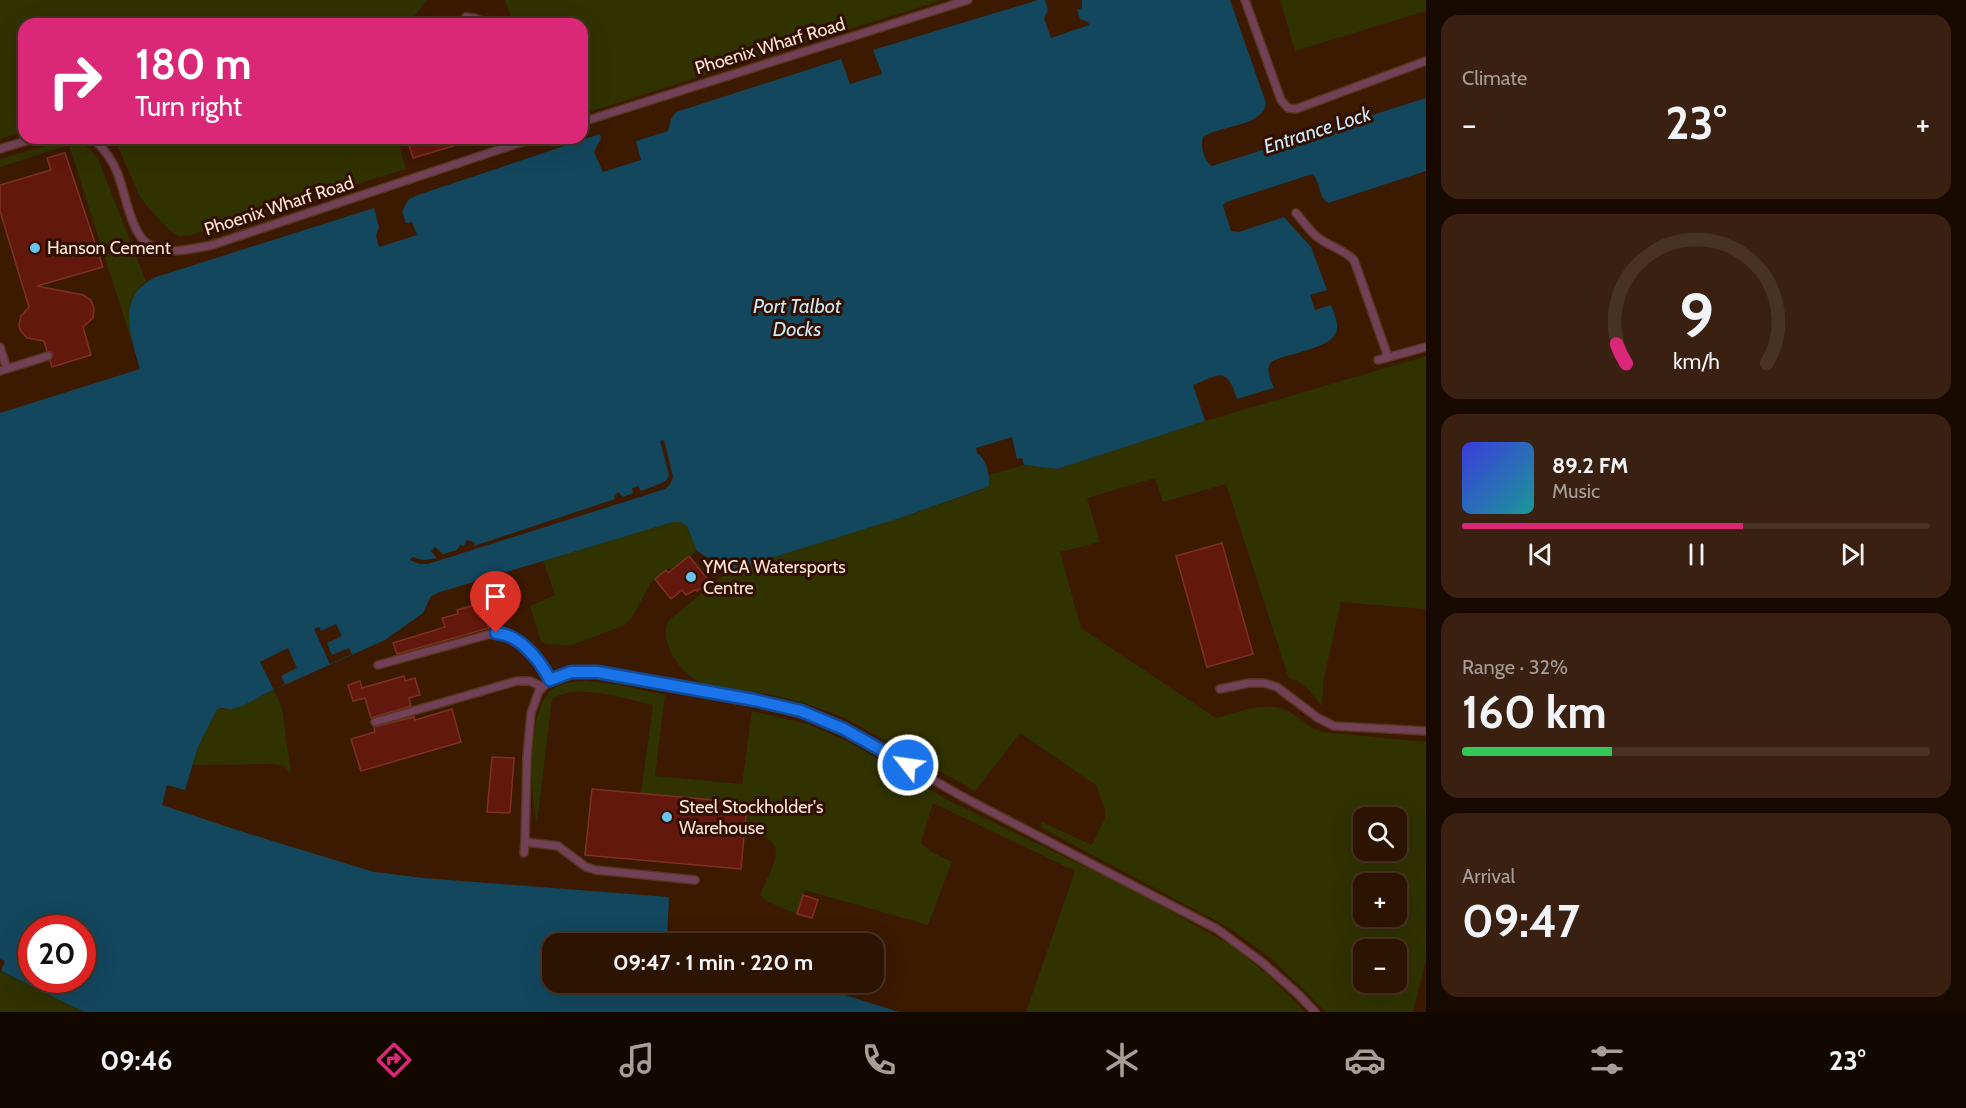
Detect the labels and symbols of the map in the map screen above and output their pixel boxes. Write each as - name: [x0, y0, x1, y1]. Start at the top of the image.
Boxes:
- street label: Phoenix Wharf Road: [692, 13, 848, 79]
- water label: Entrance Lock: [1260, 101, 1375, 159]
- street label: Phoenix Wharf Road: [202, 171, 356, 241]
- place label: Hanson Cement: [47, 237, 171, 259]
- marker: Hanson Cement: [28, 241, 42, 255]
- water label: Port Talbot Docks: [753, 294, 842, 341]
- place label: YMCA Watersports Centre: [702, 556, 846, 599]
- marker: YMCA Watersports Centre: [684, 570, 698, 584]
- pin: [470, 571, 521, 633]
- position arrow: [876, 733, 940, 797]
- place label: Steel Stockholder's Warehouse: [679, 796, 823, 839]
- marker: Steel Stockholder's Warehouse: [660, 810, 674, 824]
- speed limit sign: 20: [18, 915, 96, 993]

